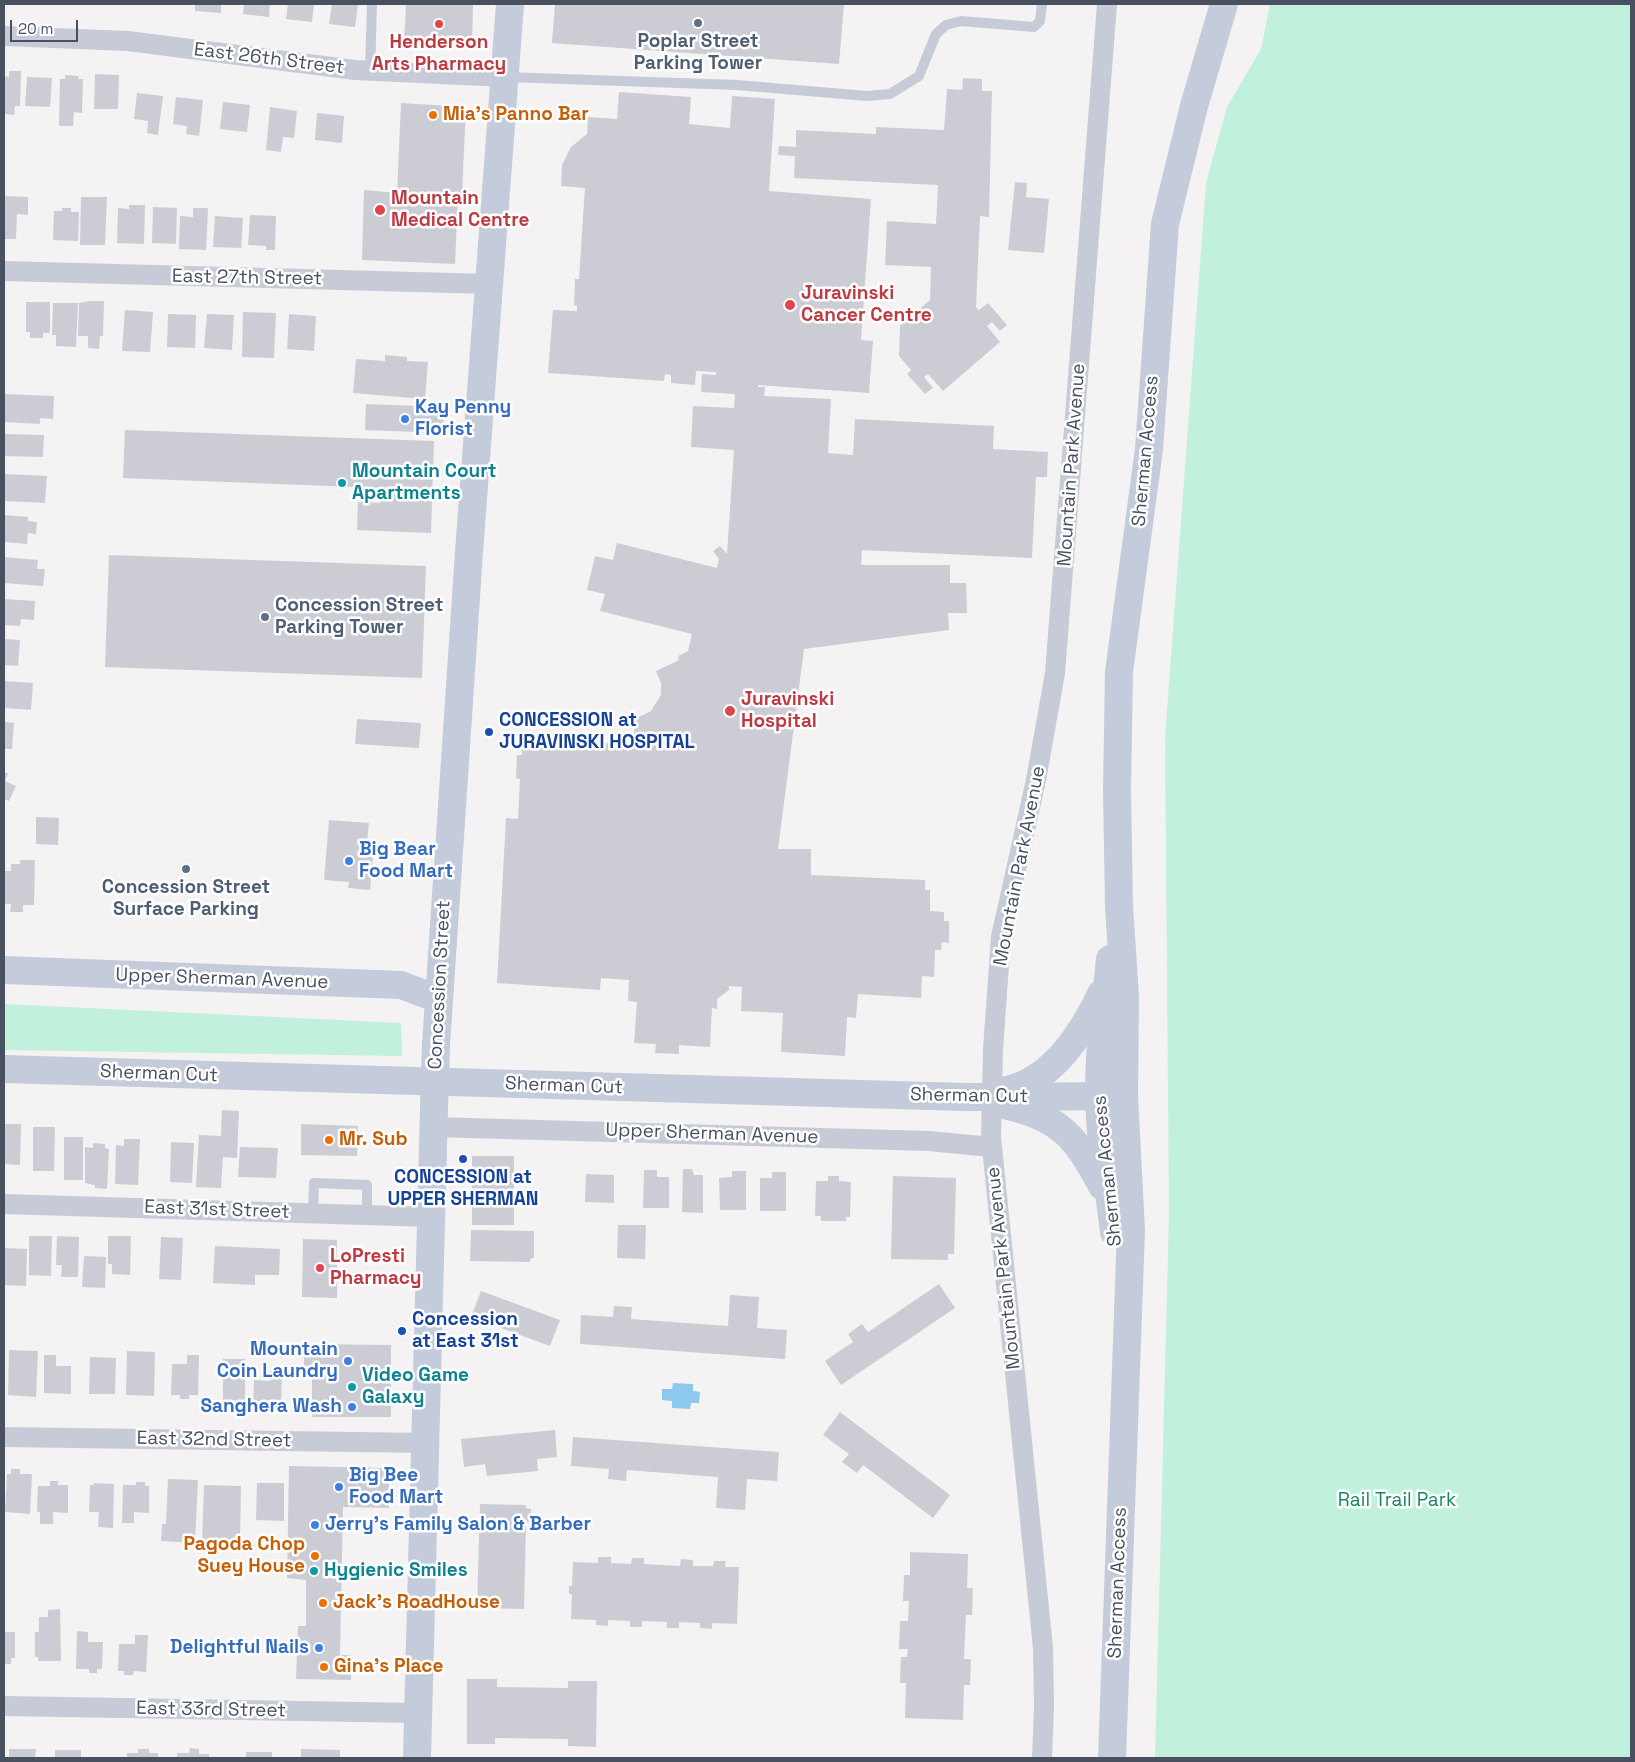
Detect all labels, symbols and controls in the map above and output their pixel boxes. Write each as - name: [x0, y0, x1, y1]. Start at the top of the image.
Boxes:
- scale bar: [12, 10, 80, 42]
- marker: Poplar Street Parking Tower: [692, 17, 704, 29]
- marker: Henderson Arts Pharmacy: [433, 18, 445, 30]
- text: 20 m: [18, 19, 53, 38]
- place label: Poplar Street Parking Tower: [634, 31, 762, 75]
- place label: Henderson Arts Pharmacy: [372, 32, 506, 76]
- street label: East 26th Street: [192, 38, 346, 80]
- place label: Mia's Panno Bar: [443, 104, 589, 126]
- marker: Mia's Panno Bar: [427, 109, 439, 121]
- place label: Mountain Medical Centre: [391, 188, 529, 232]
- marker: Mountain Medical Centre: [373, 203, 387, 217]
- street label: East 27th Street: [172, 265, 322, 291]
- place label: Juravinski Cancer Centre: [801, 283, 932, 327]
- marker: Juravinski Cancer Centre: [783, 298, 797, 312]
- street label: Mountain Park Avenue: [1054, 363, 1090, 567]
- street label: Sherman Access: [1128, 375, 1164, 527]
- place label: Kay Penny Florist: [415, 397, 511, 441]
- marker: Kay Penny Florist: [399, 413, 411, 425]
- place label: Mountain Court Apartments: [352, 461, 497, 505]
- marker: Mountain Court Apartments: [336, 477, 348, 489]
- place label: Concession Street Parking Tower: [275, 595, 443, 639]
- marker: Concession Street Parking Tower: [259, 611, 271, 623]
- place label: Juravinski Hospital: [741, 689, 834, 733]
- marker: Juravinski Hospital: [723, 704, 737, 718]
- place label: CONCESSION at JURAVINSKI HOSPITAL: [499, 710, 695, 754]
- marker: CONCESSION at JURAVINSKI HOSPITAL: [483, 726, 495, 738]
- street label: Mountain Park Avenue: [989, 764, 1051, 968]
- place label: Big Bear Food Mart: [359, 839, 453, 883]
- marker: Big Bear Food Mart: [343, 855, 355, 867]
- marker: Concession Street Surface Parking: [180, 863, 192, 875]
- place label: Concession Street Surface Parking: [102, 877, 270, 921]
- street label: Concession Street: [424, 900, 456, 1070]
- street label: Upper Sherman Avenue: [115, 964, 329, 994]
- street label: Sherman Cut: [100, 1061, 218, 1087]
- street label: Sherman Cut: [505, 1073, 623, 1099]
- street label: Sherman Cut: [910, 1084, 1028, 1108]
- street label: Sherman Access: [1089, 1094, 1127, 1248]
- street label: Upper Sherman Avenue: [605, 1119, 819, 1149]
- place label: Mr. Sub: [339, 1129, 408, 1151]
- marker: Mr. Sub: [323, 1134, 335, 1146]
- marker: CONCESSION at UPPER SHERMAN: [457, 1153, 469, 1165]
- street label: Mountain Park Avenue: [982, 1166, 1026, 1370]
- place label: CONCESSION at UPPER SHERMAN: [387, 1167, 539, 1211]
- street label: East 31st Street: [144, 1196, 290, 1224]
- place label: LoPresti Pharmacy: [330, 1246, 422, 1290]
- marker: LoPresti Pharmacy: [314, 1262, 326, 1274]
- place label: Concession at East 31st: [412, 1309, 519, 1353]
- marker: Concession at East 31st: [396, 1325, 408, 1337]
- place label: Mountain Coin Laundry: [217, 1339, 338, 1383]
- marker: Mountain Coin Laundry: [342, 1355, 354, 1367]
- place label: Video Game Galaxy: [362, 1365, 469, 1409]
- marker: Video Game Galaxy: [346, 1381, 358, 1393]
- place label: Sanghera Wash: [200, 1396, 342, 1418]
- marker: Sanghera Wash: [346, 1401, 358, 1413]
- street label: East 32nd Street: [136, 1427, 292, 1453]
- place label: Big Bee Food Mart: [349, 1465, 443, 1509]
- marker: Big Bee Food Mart: [333, 1481, 345, 1493]
- park label: Rail Trail Park: [1338, 1490, 1456, 1512]
- street label: Sherman Access: [1104, 1507, 1132, 1659]
- place label: Jerry's Family Salon & Barber: [325, 1514, 591, 1536]
- marker: Jerry's Family Salon & Barber: [309, 1519, 321, 1531]
- place label: Pagoda Chop Suey House: [184, 1534, 305, 1578]
- marker: Pagoda Chop Suey House: [309, 1550, 321, 1562]
- place label: Hygienic Smiles: [324, 1560, 468, 1582]
- marker: Hygienic Smiles: [308, 1565, 320, 1577]
- place label: Jack's RoadHouse: [333, 1592, 500, 1614]
- marker: Jack's RoadHouse: [317, 1597, 329, 1609]
- place label: Delightful Nails: [170, 1637, 309, 1659]
- marker: Delightful Nails: [313, 1642, 325, 1654]
- place label: Gina's Place: [334, 1656, 443, 1678]
- marker: Gina's Place: [318, 1661, 330, 1673]
- street label: East 33rd Street: [136, 1697, 286, 1723]

